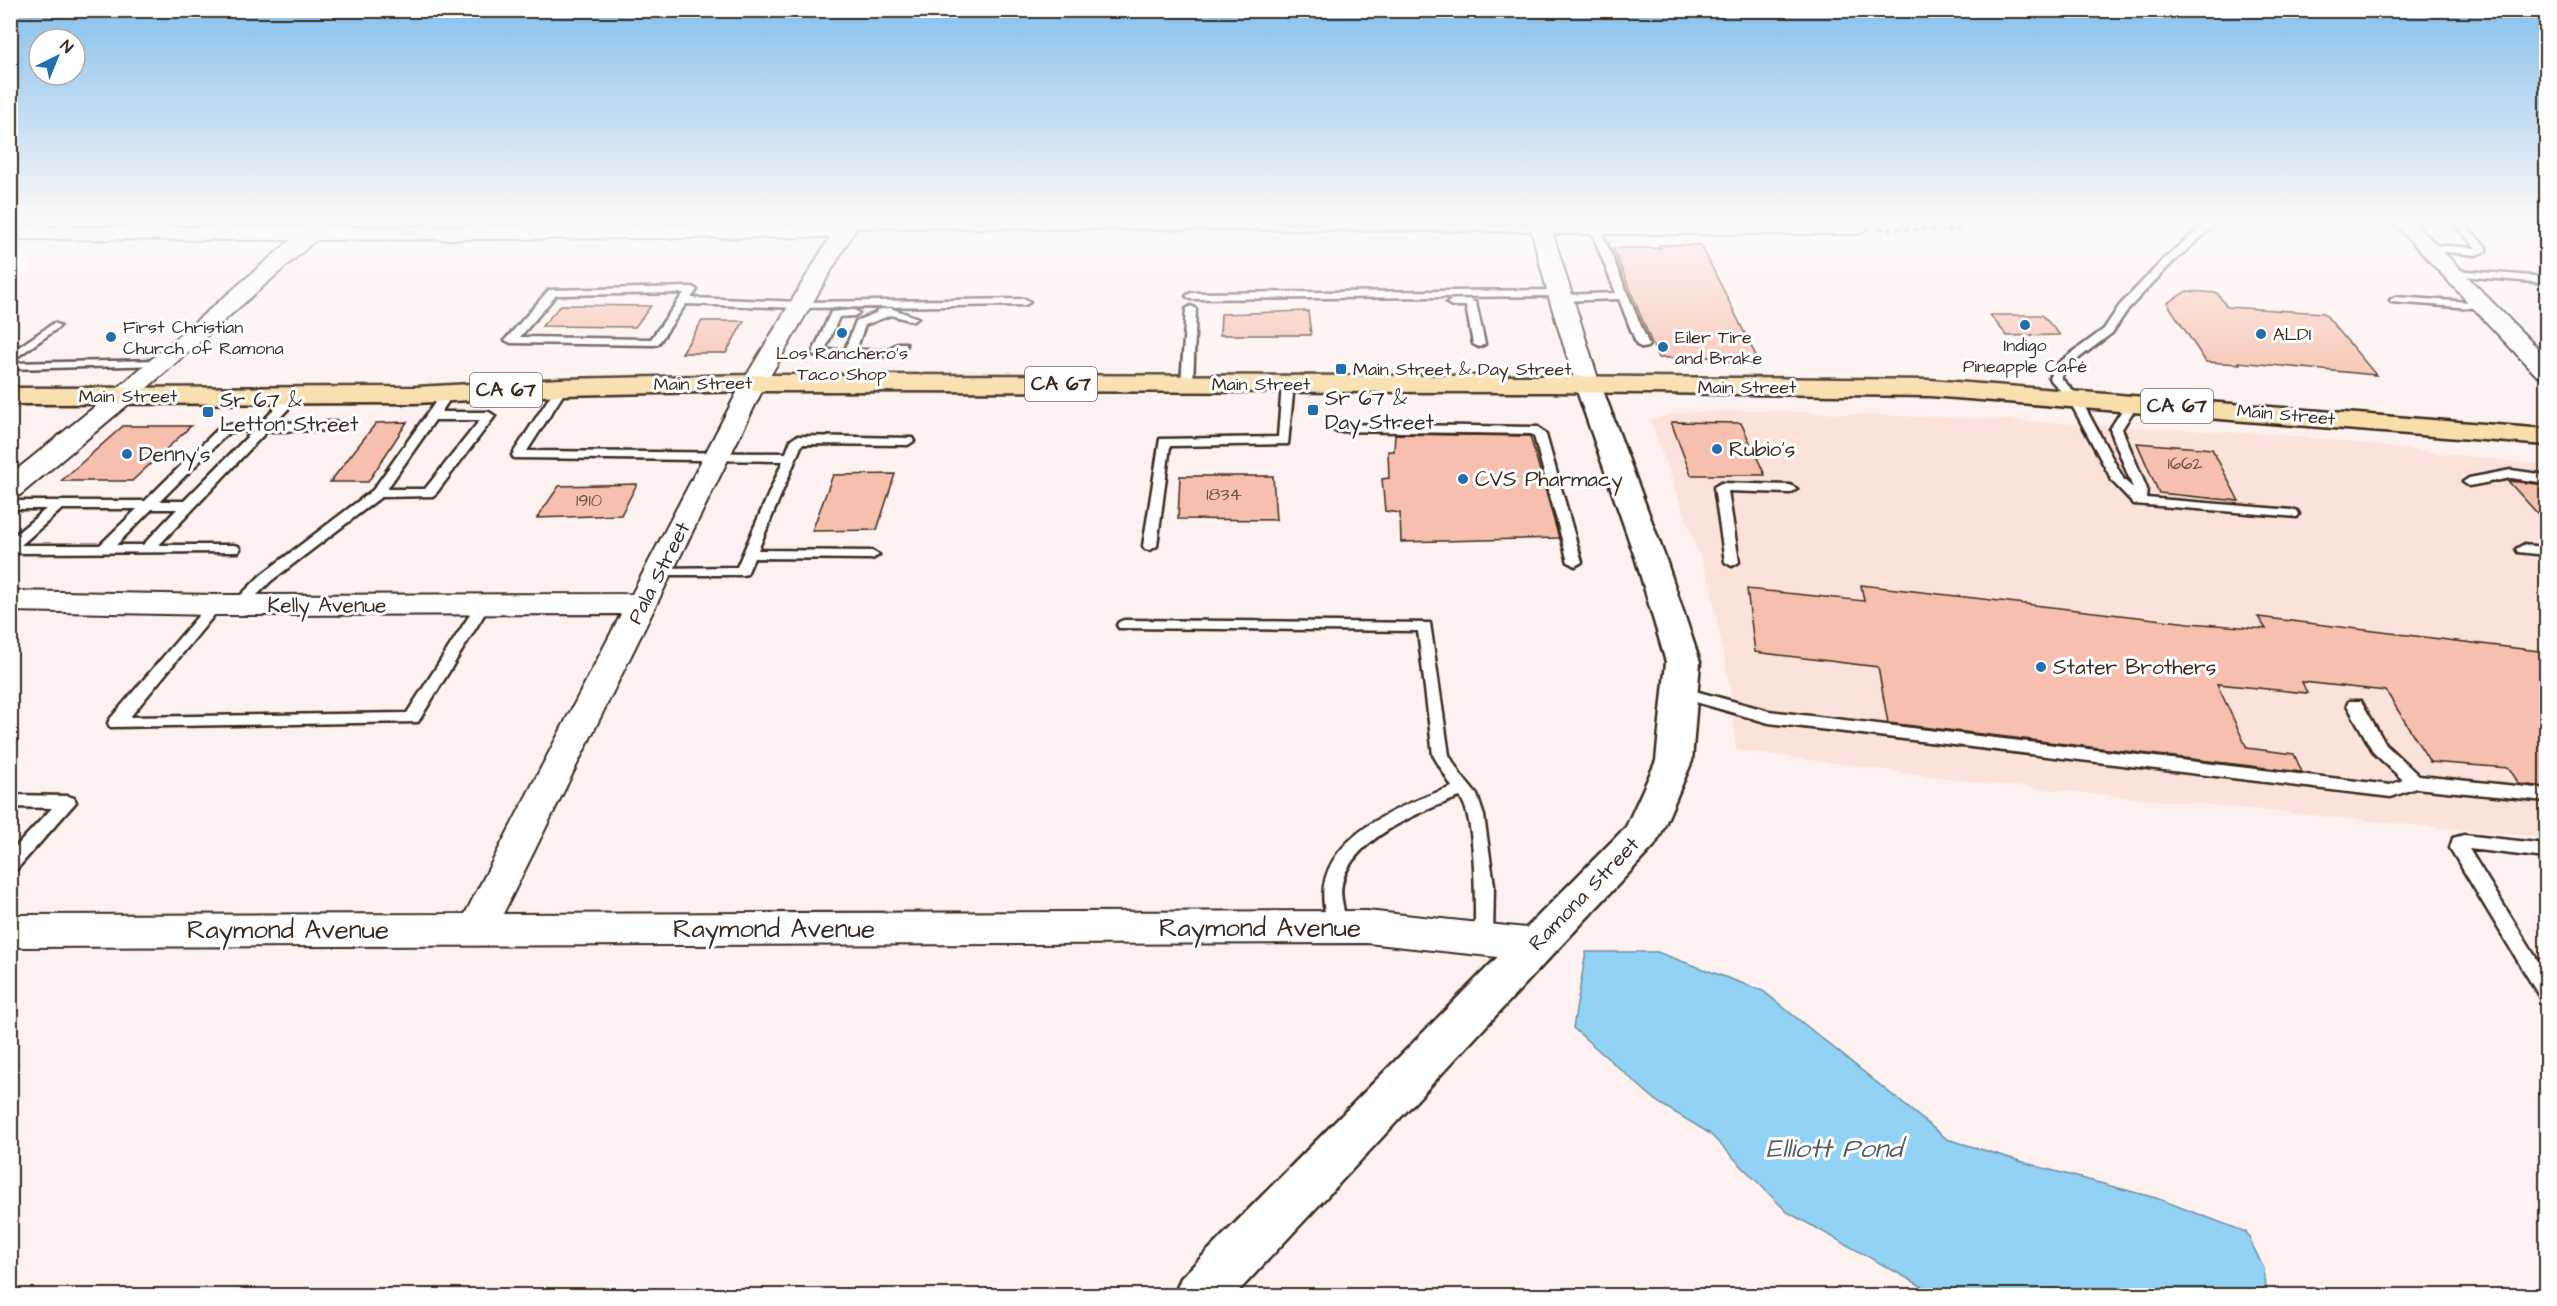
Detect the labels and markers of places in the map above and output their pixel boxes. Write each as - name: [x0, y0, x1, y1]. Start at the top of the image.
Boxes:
- place label: First Christian Church of Ramona: [123, 315, 284, 361]
- marker: Indigo Pineapple Café: [2018, 318, 2032, 332]
- place label: ALDI: [2273, 322, 2311, 347]
- place label: Eiler Tire and Brake: [1675, 325, 1763, 371]
- marker: Los Ranchero's Taco Shop: [835, 326, 849, 340]
- marker: ALDI: [2254, 327, 2268, 341]
- marker: First Christian Church of Ramona: [104, 330, 118, 344]
- place label: Indigo Pineapple Café: [1963, 333, 2087, 379]
- marker: Eiler Tire and Brake: [1656, 340, 1670, 354]
- place label: Los Ranchero's Taco Shop: [776, 341, 908, 387]
- place label: Main Street & Day Street: [1353, 357, 1572, 383]
- marker: Main Street & Day Street: [1334, 362, 1348, 376]
- place label: Sr 67 & Day Street: [1325, 384, 1435, 439]
- place label: Sr 67 & Letton Street: [220, 386, 359, 439]
- marker: Sr 67 & Day Street: [1306, 403, 1320, 417]
- marker: Sr 67 & Letton Street: [201, 405, 215, 419]
- place label: Rubio's: [1729, 435, 1795, 464]
- place label: Denny's: [139, 440, 210, 471]
- marker: Rubio's: [1710, 442, 1724, 456]
- marker: Denny's: [120, 447, 134, 461]
- place label: CVS Pharmacy: [1475, 465, 1623, 496]
- marker: CVS Pharmacy: [1456, 472, 1470, 486]
- place label: Stater Brothers: [2053, 653, 2216, 682]
- marker: Stater Brothers: [2034, 660, 2048, 674]

